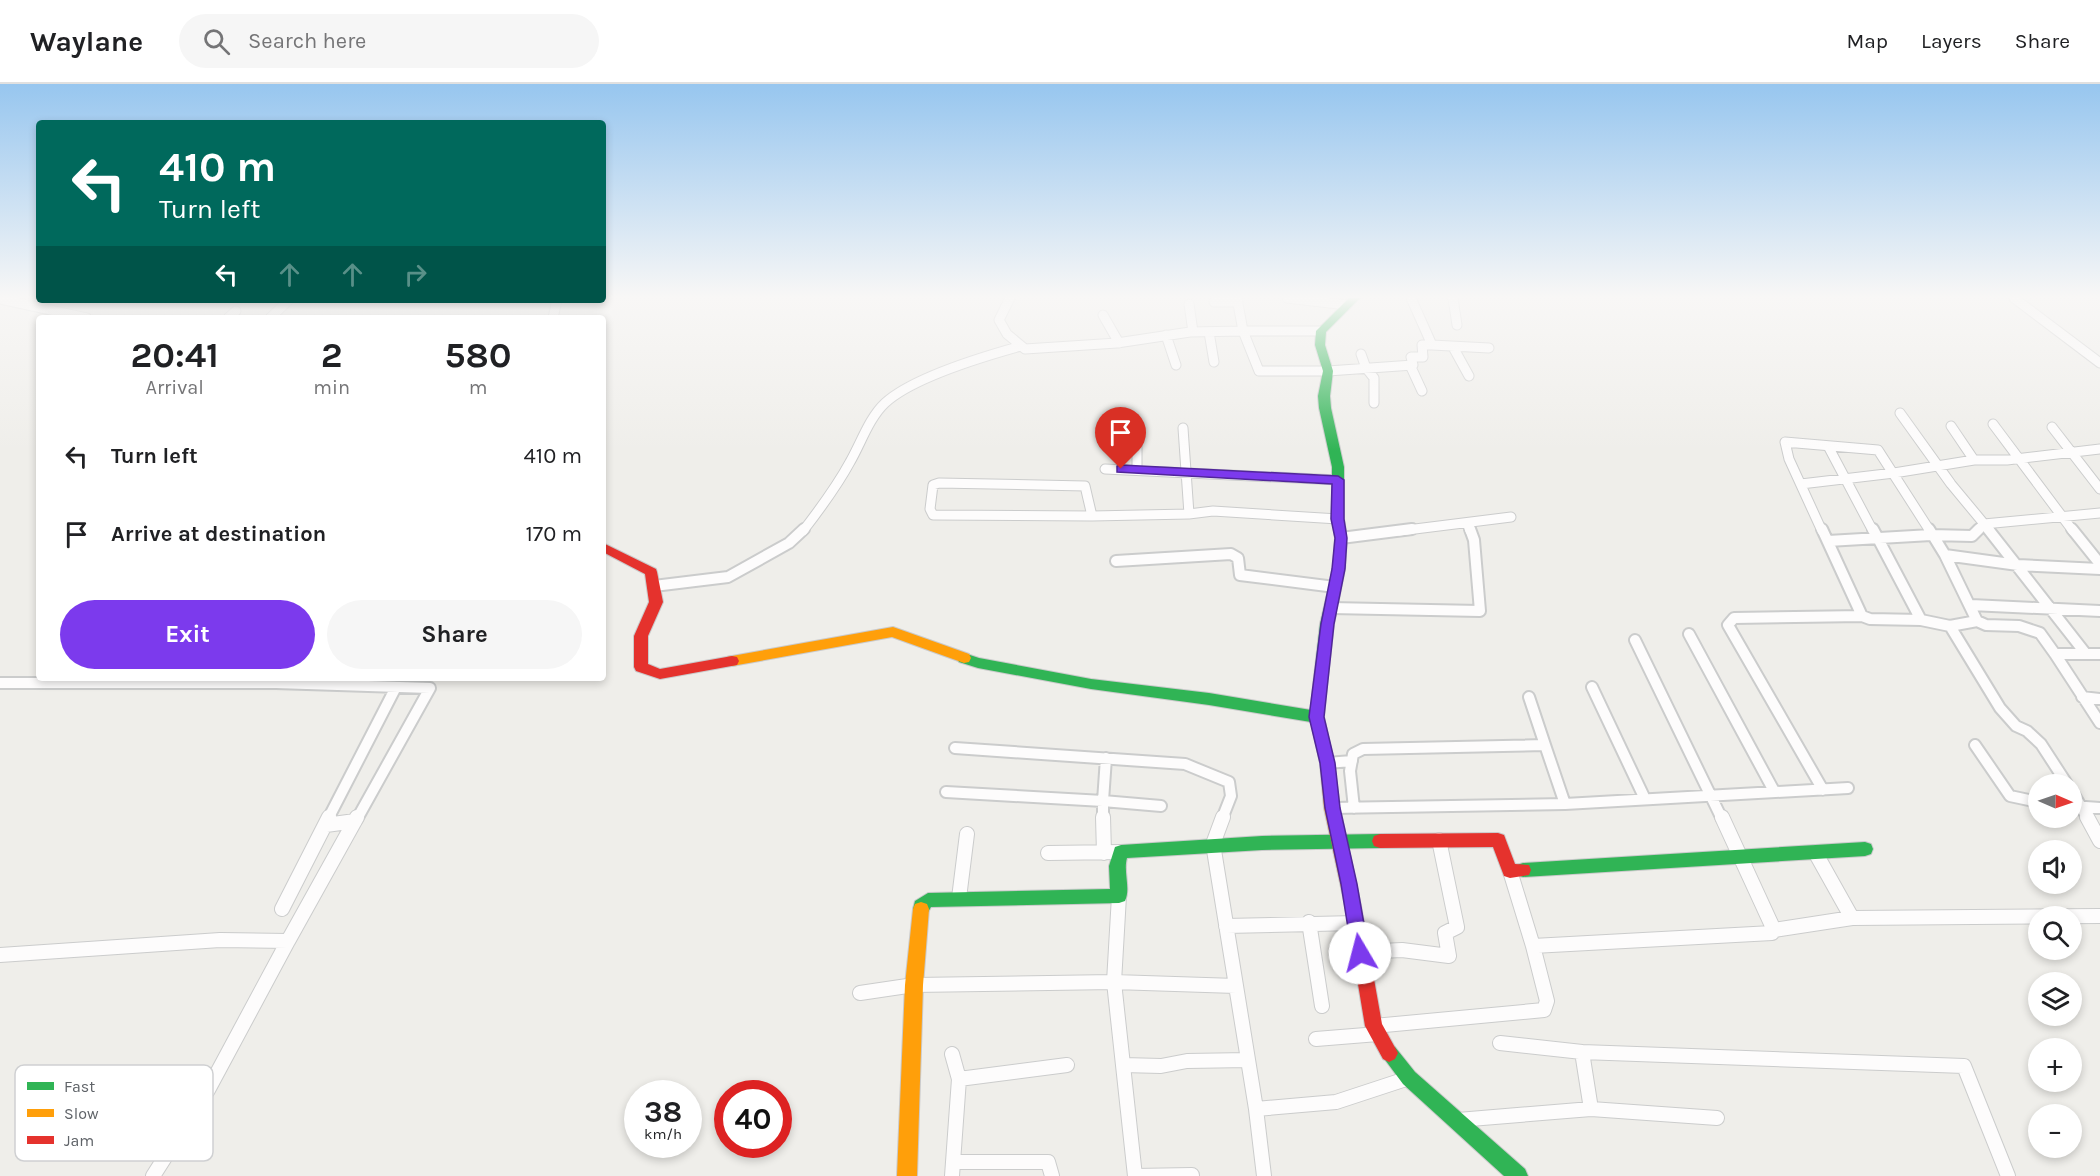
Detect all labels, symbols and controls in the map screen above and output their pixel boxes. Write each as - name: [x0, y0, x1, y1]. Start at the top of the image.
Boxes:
- search box: [179, 14, 599, 68]
- text: Waylane: [30, 25, 143, 58]
- icon: search: [200, 25, 233, 58]
- text: Search here: [248, 28, 366, 54]
- text: Map: [1846, 29, 1888, 53]
- text: Layers: [1921, 29, 1982, 53]
- text: Share: [2015, 29, 2070, 53]
- text: 410 m: [159, 142, 276, 192]
- icon: left: [60, 144, 138, 222]
- text: Turn left: [159, 193, 260, 225]
- icon: left: [210, 258, 243, 291]
- icon: ahead: [273, 258, 306, 291]
- icon: ahead: [336, 258, 369, 291]
- icon: right: [399, 258, 432, 291]
- text: 20:41: [130, 334, 219, 376]
- text: 2: [321, 334, 343, 376]
- text: 580: [445, 334, 512, 376]
- text: Arrival: [145, 376, 204, 399]
- text: min: [313, 376, 350, 399]
- text: m: [469, 376, 487, 399]
- pin: [1095, 407, 1146, 469]
- icon: arrive: [1104, 416, 1137, 449]
- icon: left: [60, 440, 93, 473]
- text: Turn left: [111, 443, 198, 469]
- text: 410 m: [524, 443, 582, 469]
- icon: arrive: [60, 518, 93, 551]
- text: Arrive at destination: [111, 521, 326, 547]
- text: 170 m: [526, 521, 582, 547]
- button: Exit: [60, 600, 315, 669]
- button: Share: [327, 600, 582, 669]
- north arrow: [2028, 774, 2082, 828]
- map controls: [2028, 774, 2082, 1158]
- button: sound: [2028, 840, 2082, 894]
- button: search: [2028, 906, 2082, 960]
- position arrow: [1328, 921, 1392, 985]
- button: layers: [2028, 972, 2082, 1026]
- button: +: [2028, 1038, 2082, 1092]
- legend: [15, 1065, 213, 1161]
- text: Fast: [64, 1077, 95, 1096]
- speed limit sign: 40: [714, 1080, 792, 1158]
- text: 38: [644, 1094, 682, 1130]
- text: Slow: [64, 1104, 99, 1123]
- button: −: [2028, 1104, 2082, 1158]
- text: km/h: [644, 1125, 682, 1143]
- text: Jam: [64, 1131, 94, 1150]

